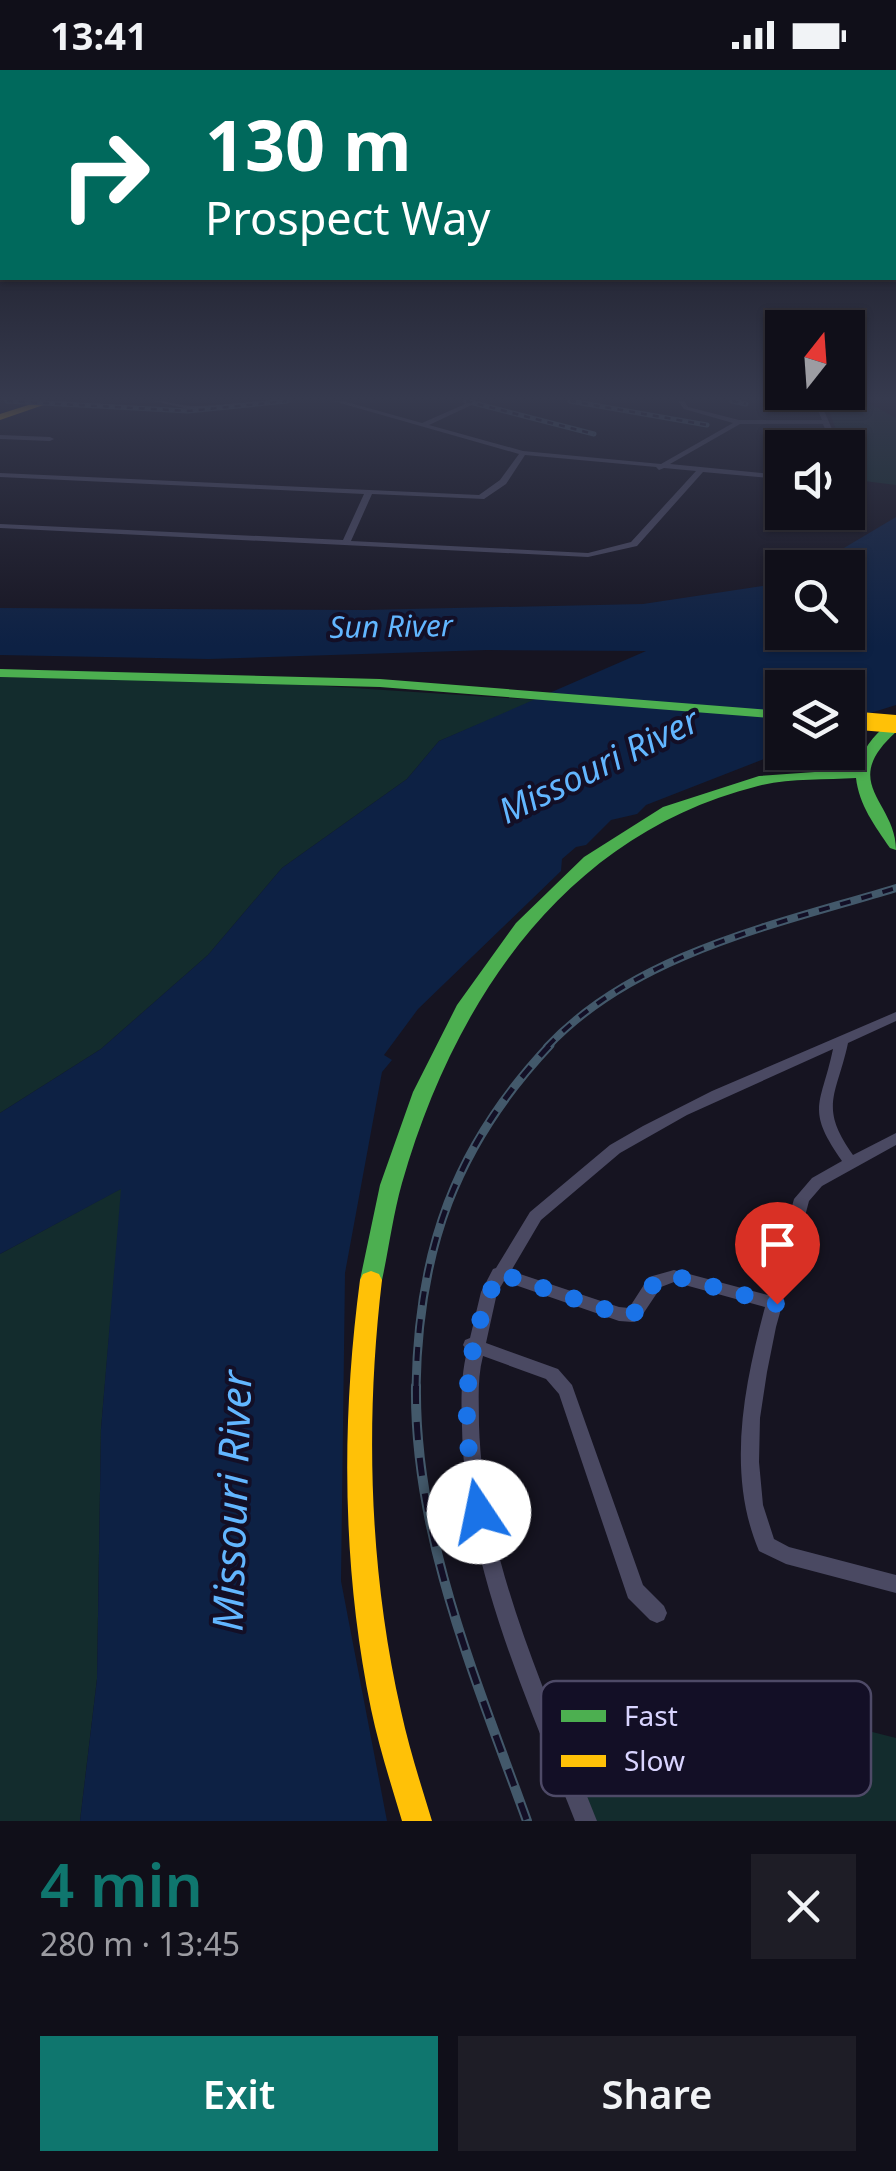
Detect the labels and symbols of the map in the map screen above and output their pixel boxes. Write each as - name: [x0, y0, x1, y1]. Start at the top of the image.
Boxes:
- north arrow: [765, 310, 865, 410]
- water label: Sun River: [329, 604, 454, 647]
- water label: Missouri River: [490, 695, 708, 833]
- pin: [735, 1202, 820, 1305]
- water label: Missouri River: [197, 1367, 264, 1632]
- position arrow: [427, 1460, 531, 1564]
- legend: [541, 1681, 871, 1796]
- text: Fast: [624, 1696, 678, 1734]
- text: Slow: [624, 1741, 685, 1779]

